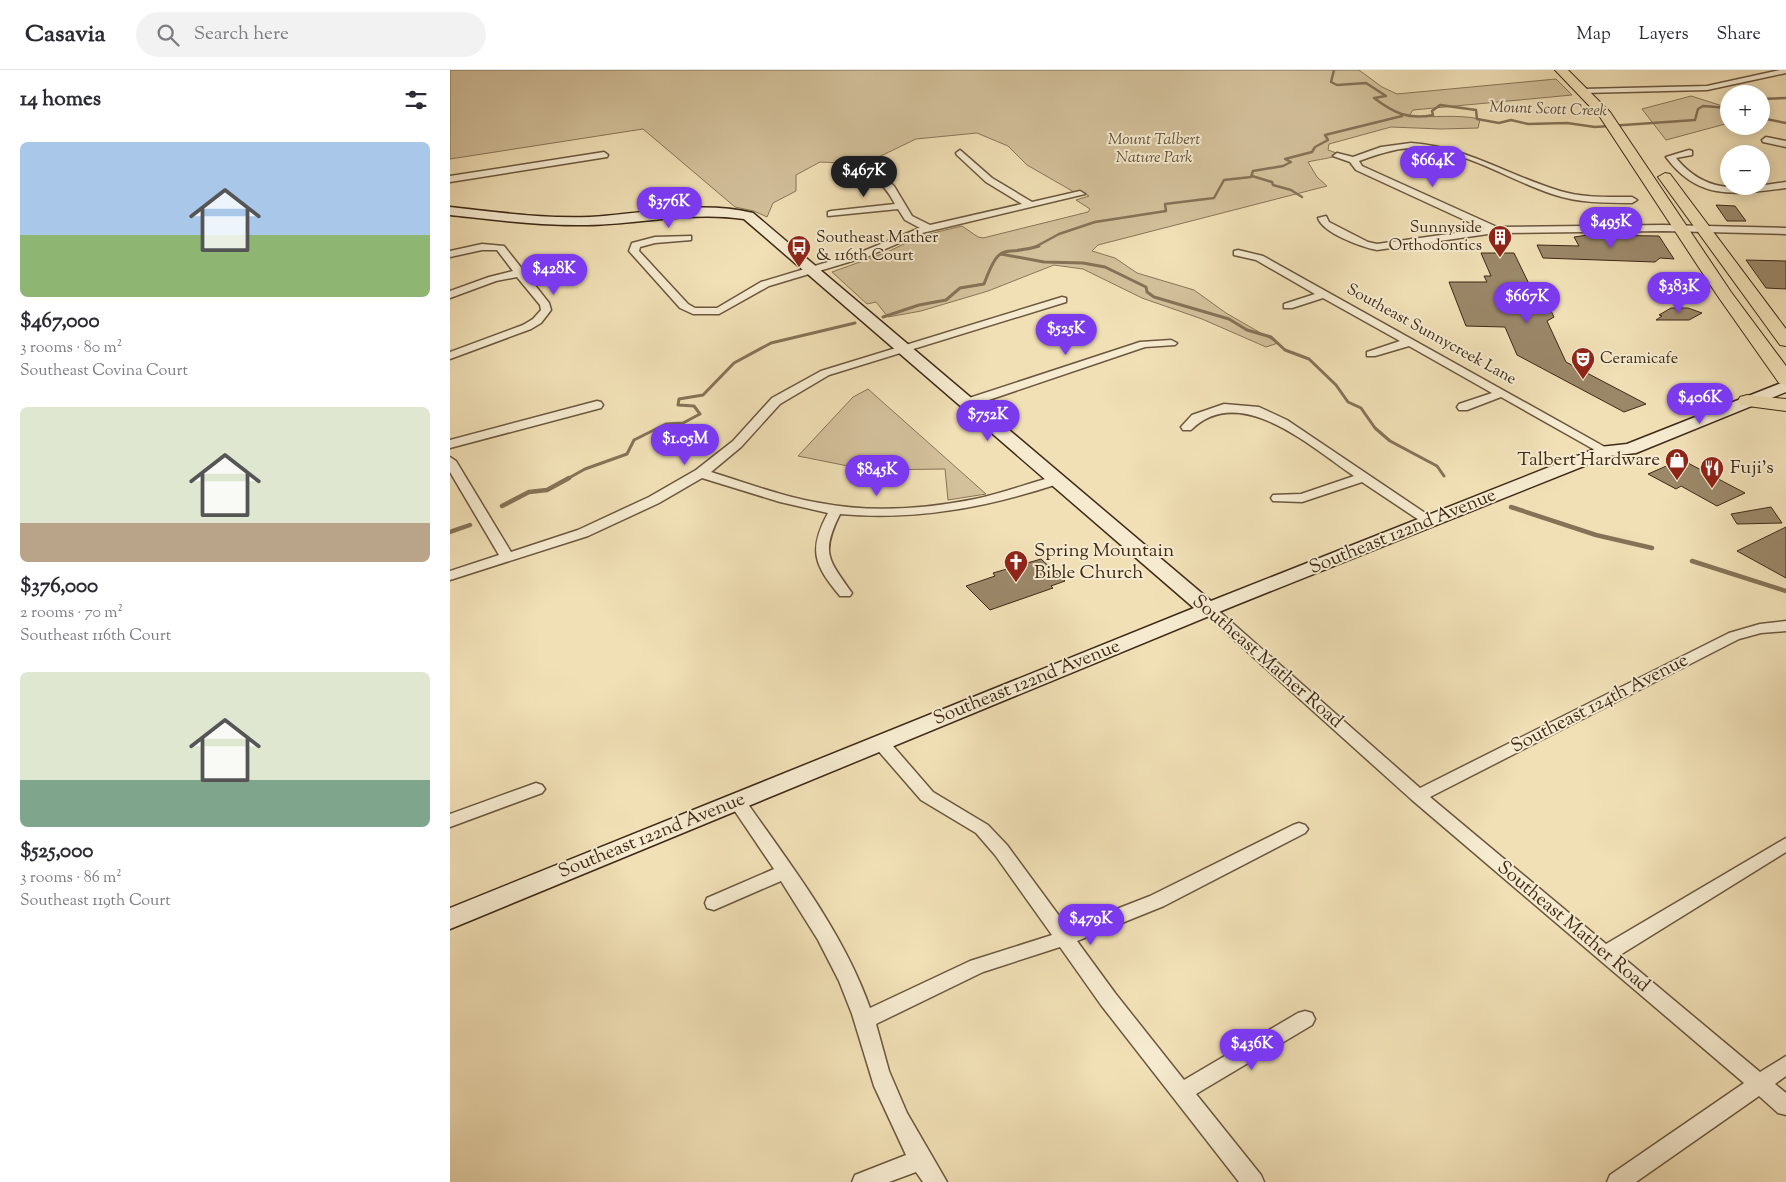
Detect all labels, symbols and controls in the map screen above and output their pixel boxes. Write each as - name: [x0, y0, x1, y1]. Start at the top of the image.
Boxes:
- search box: [136, 12, 486, 57]
- text: Casavia: [25, 18, 106, 52]
- icon: search: [154, 21, 182, 49]
- text: Search here: [194, 21, 289, 48]
- text: Map: [1576, 22, 1611, 48]
- text: Layers: [1639, 22, 1689, 48]
- text: Share: [1717, 22, 1761, 48]
- text: 14 homes: [20, 85, 101, 115]
- map controls: [1720, 85, 1770, 195]
- button: +: [1720, 85, 1770, 135]
- icon: filters: [402, 86, 430, 114]
- water label: Mount Scott Creek: [1489, 96, 1607, 124]
- park label: Mount Talbert Nature Park: [1108, 129, 1200, 170]
- button: −: [1720, 145, 1770, 195]
- pin: $664K: [1398, 146, 1468, 188]
- text: $664K: [1411, 150, 1455, 173]
- pin: $467K: [829, 156, 899, 198]
- text: $467K: [842, 160, 886, 183]
- icon: home: [180, 175, 270, 265]
- pin: $376K: [634, 186, 704, 229]
- text: $376K: [648, 191, 690, 214]
- pin: $495K: [1576, 206, 1646, 249]
- text: $495K: [1590, 211, 1632, 234]
- place label: Sunnyside Orthodontics: [1389, 217, 1482, 258]
- building icon: Sunnyside Orthodontics: [1487, 224, 1513, 258]
- place label: Southeast Mather & 116th Court: [816, 227, 938, 268]
- bus stop icon: Southeast Mather & 116th Court: [786, 234, 812, 268]
- pin: $428K: [519, 254, 589, 296]
- text: $428K: [532, 258, 576, 281]
- pin: $383K: [1644, 272, 1714, 314]
- text: $383K: [1658, 276, 1700, 299]
- street label: Southeast Sunnycreek Lane: [1342, 279, 1520, 391]
- pin: $667K: [1492, 282, 1562, 324]
- text: $667K: [1505, 286, 1549, 309]
- text: $467,000: [20, 307, 100, 337]
- pin: $525K: [1031, 314, 1101, 356]
- text: $525K: [1047, 318, 1085, 341]
- text: 3 rooms · 80 m²: [20, 337, 122, 360]
- theatre icon: Ceramicafe: [1570, 346, 1596, 380]
- place label: Ceramicafe: [1600, 348, 1678, 371]
- text: Southeast Covina Court: [20, 360, 188, 383]
- pin: $406K: [1665, 382, 1735, 425]
- text: $406K: [1678, 387, 1722, 410]
- pin: $752K: [953, 400, 1023, 442]
- text: $752K: [967, 404, 1009, 427]
- pin: $1.05M: [644, 424, 726, 466]
- text: $1.05M: [662, 428, 708, 451]
- icon: home: [180, 440, 270, 530]
- place label: Talbert Hardware: [1517, 447, 1660, 474]
- shop icon: Talbert Hardware: [1664, 447, 1690, 481]
- pin: $845K: [842, 454, 912, 497]
- restaurant icon: Fuji's: [1699, 455, 1725, 489]
- place label: Fuji's: [1730, 455, 1774, 482]
- text: $845K: [856, 459, 898, 482]
- street label: Southeast 122nd Avenue: [1306, 482, 1501, 582]
- place label: Spring Mountain Bible Church: [1034, 538, 1174, 587]
- church icon: Spring Mountain Bible Church: [1003, 549, 1029, 583]
- text: $376,000: [20, 572, 98, 602]
- street label: Southeast Mather Road: [1186, 589, 1348, 735]
- text: 2 rooms · 70 m²: [20, 602, 123, 625]
- text: Southeast 116th Court: [20, 625, 171, 648]
- street label: Southeast 122nd Avenue: [930, 633, 1125, 733]
- street label: Southeast 124th Avenue: [1507, 647, 1693, 760]
- icon: home: [180, 705, 270, 795]
- street label: Southeast 122nd Avenue: [555, 786, 750, 886]
- text: $525,000: [20, 837, 93, 867]
- street label: Southeast Mather Road: [1491, 855, 1655, 999]
- text: 3 rooms · 86 m²: [20, 867, 122, 890]
- text: Southeast 119th Court: [20, 890, 171, 913]
- pin: $479K: [1056, 904, 1126, 946]
- text: $479K: [1069, 908, 1113, 931]
- pin: $436K: [1217, 1028, 1287, 1071]
- text: $436K: [1231, 1033, 1273, 1056]

